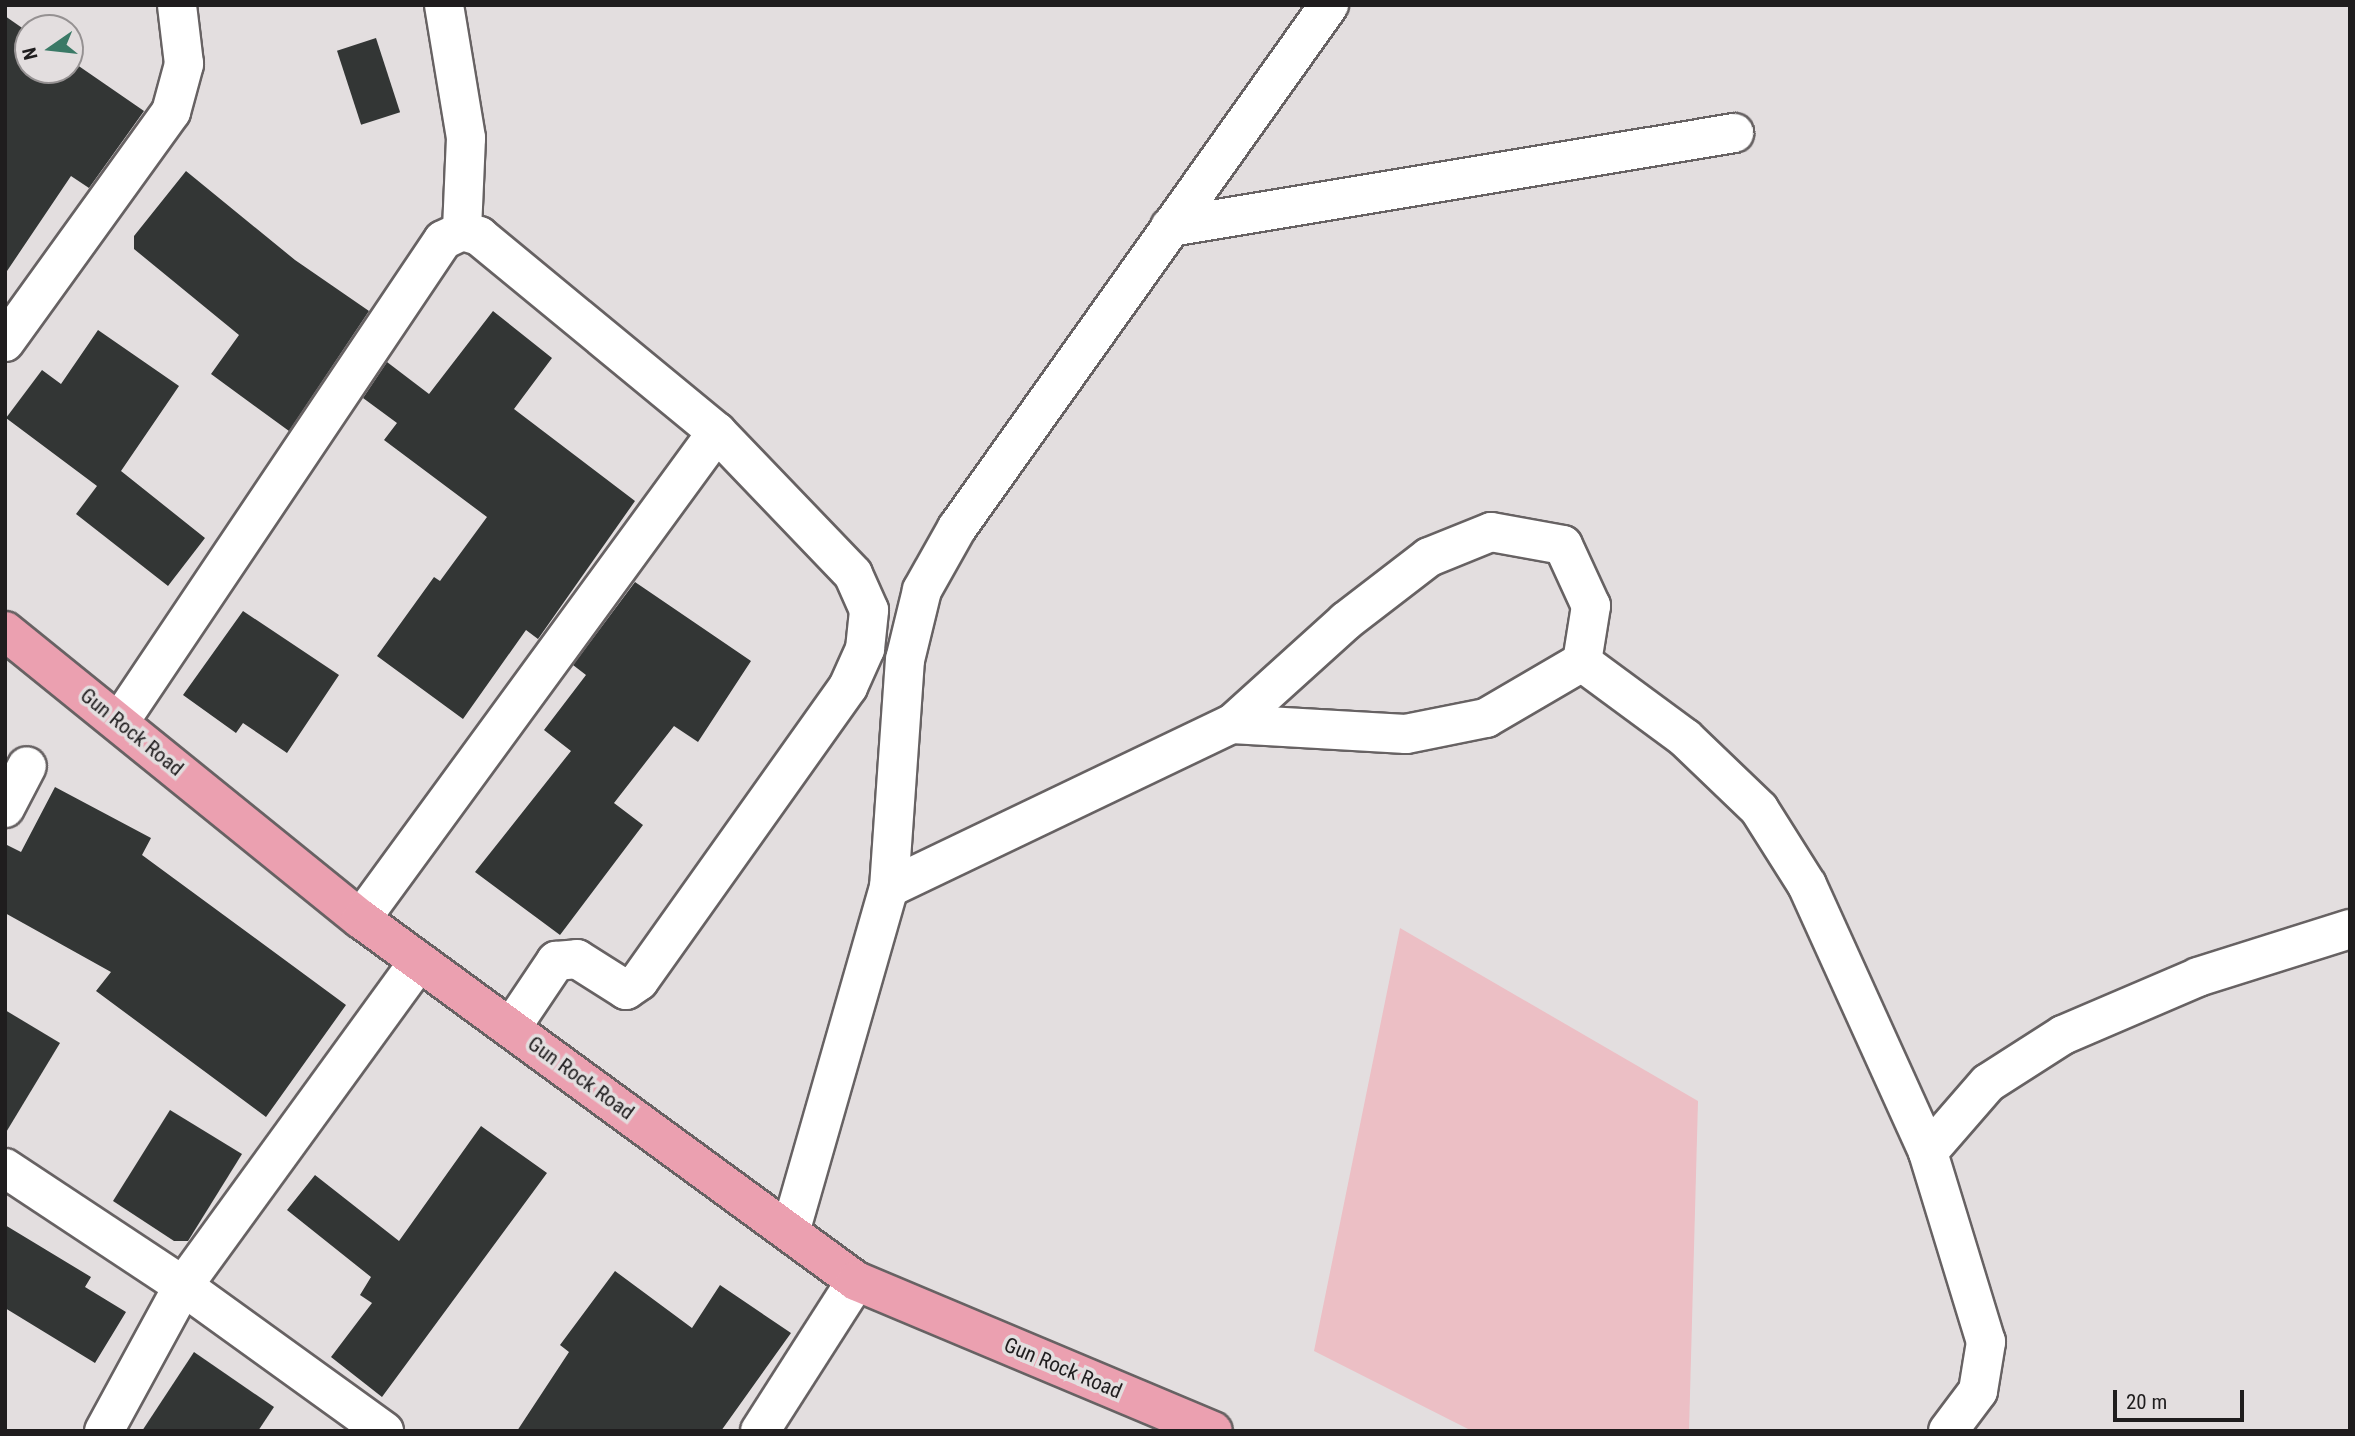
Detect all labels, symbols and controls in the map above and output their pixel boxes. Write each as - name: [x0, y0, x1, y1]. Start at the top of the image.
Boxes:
- north arrow: [14, 14, 84, 84]
- text: N: [18, 45, 43, 62]
- street label: Gun Rock Road: [75, 683, 189, 781]
- street label: Gun Rock Road: [523, 1031, 639, 1125]
- street label: Gun Rock Road: [1000, 1332, 1126, 1404]
- scale bar: [2117, 1376, 2248, 1420]
- text: 20 m: [2126, 1390, 2167, 1414]

